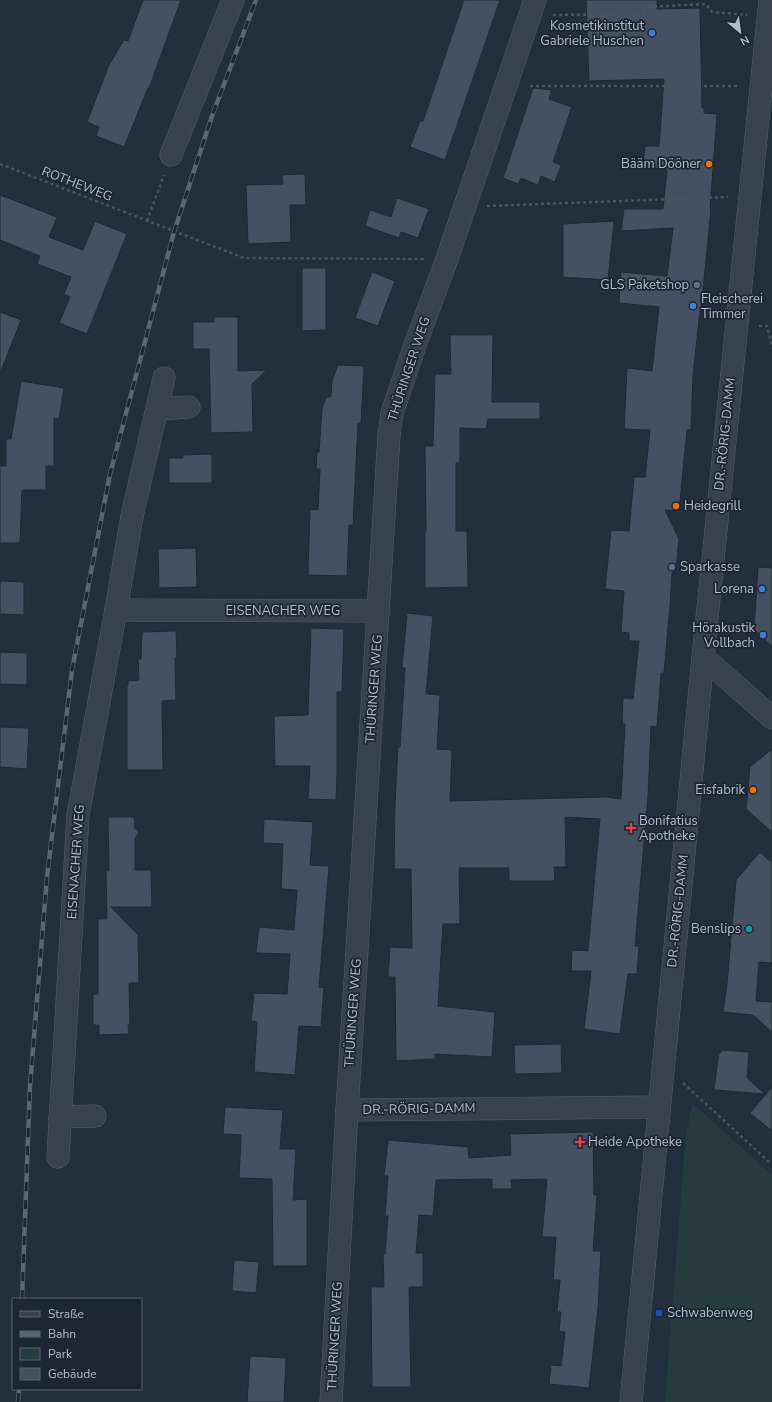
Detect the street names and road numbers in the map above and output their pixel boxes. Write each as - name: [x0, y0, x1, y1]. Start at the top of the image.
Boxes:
- street label: ROTHEWEG: [39, 162, 115, 206]
- street label: THÜRINGER WEG: [383, 314, 434, 424]
- street label: DR.-RÖRIG-DAMM: [709, 377, 740, 491]
- street label: EISENACHER WEG: [226, 602, 340, 620]
- street label: THÜRINGER WEG: [360, 634, 387, 744]
- street label: EISENACHER WEG: [63, 804, 89, 920]
- street label: DR.-RÖRIG-DAMM: [662, 854, 693, 968]
- street label: THÜRINGER WEG: [339, 958, 366, 1068]
- street label: DR.-RÖRIG-DAMM: [362, 1098, 476, 1119]
- street label: THÜRINGER WEG: [322, 1281, 347, 1391]

